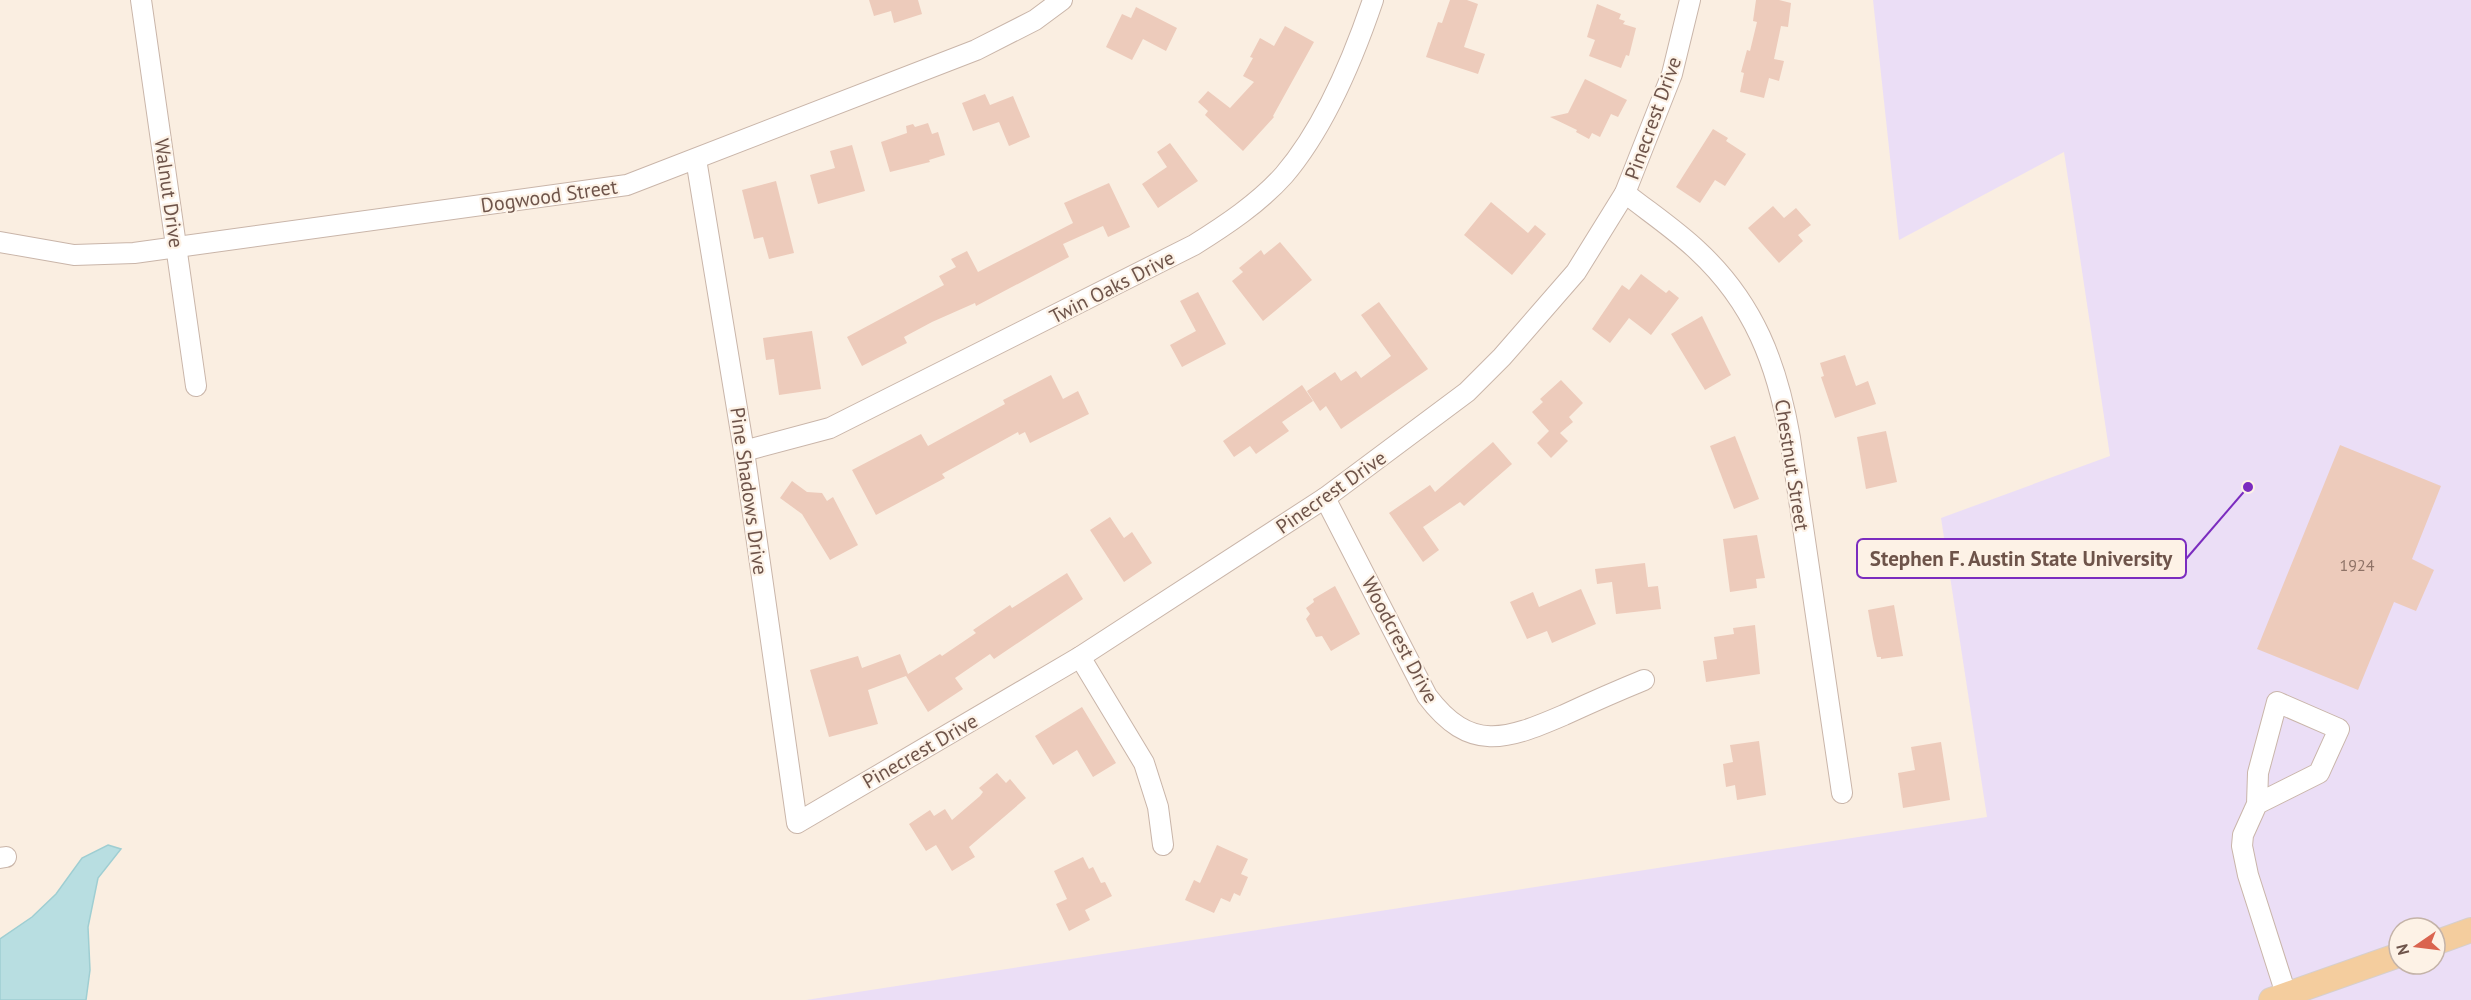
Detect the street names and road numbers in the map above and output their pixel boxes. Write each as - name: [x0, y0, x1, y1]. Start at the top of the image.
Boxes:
- street label: Pinecrest Drive: [1619, 53, 1687, 183]
- street label: Walnut Drive: [148, 137, 190, 249]
- street label: Dogwood Street: [479, 174, 619, 218]
- street label: Twin Oaks Drive: [1045, 244, 1179, 330]
- street label: Chestnut Street: [1769, 397, 1815, 533]
- street label: Pine Shadows Drive: [724, 406, 774, 576]
- street label: Pinecrest Drive: [1271, 444, 1391, 540]
- street label: Woodcrest Drive: [1356, 572, 1444, 708]
- street label: Pinecrest Drive: [858, 708, 982, 794]

